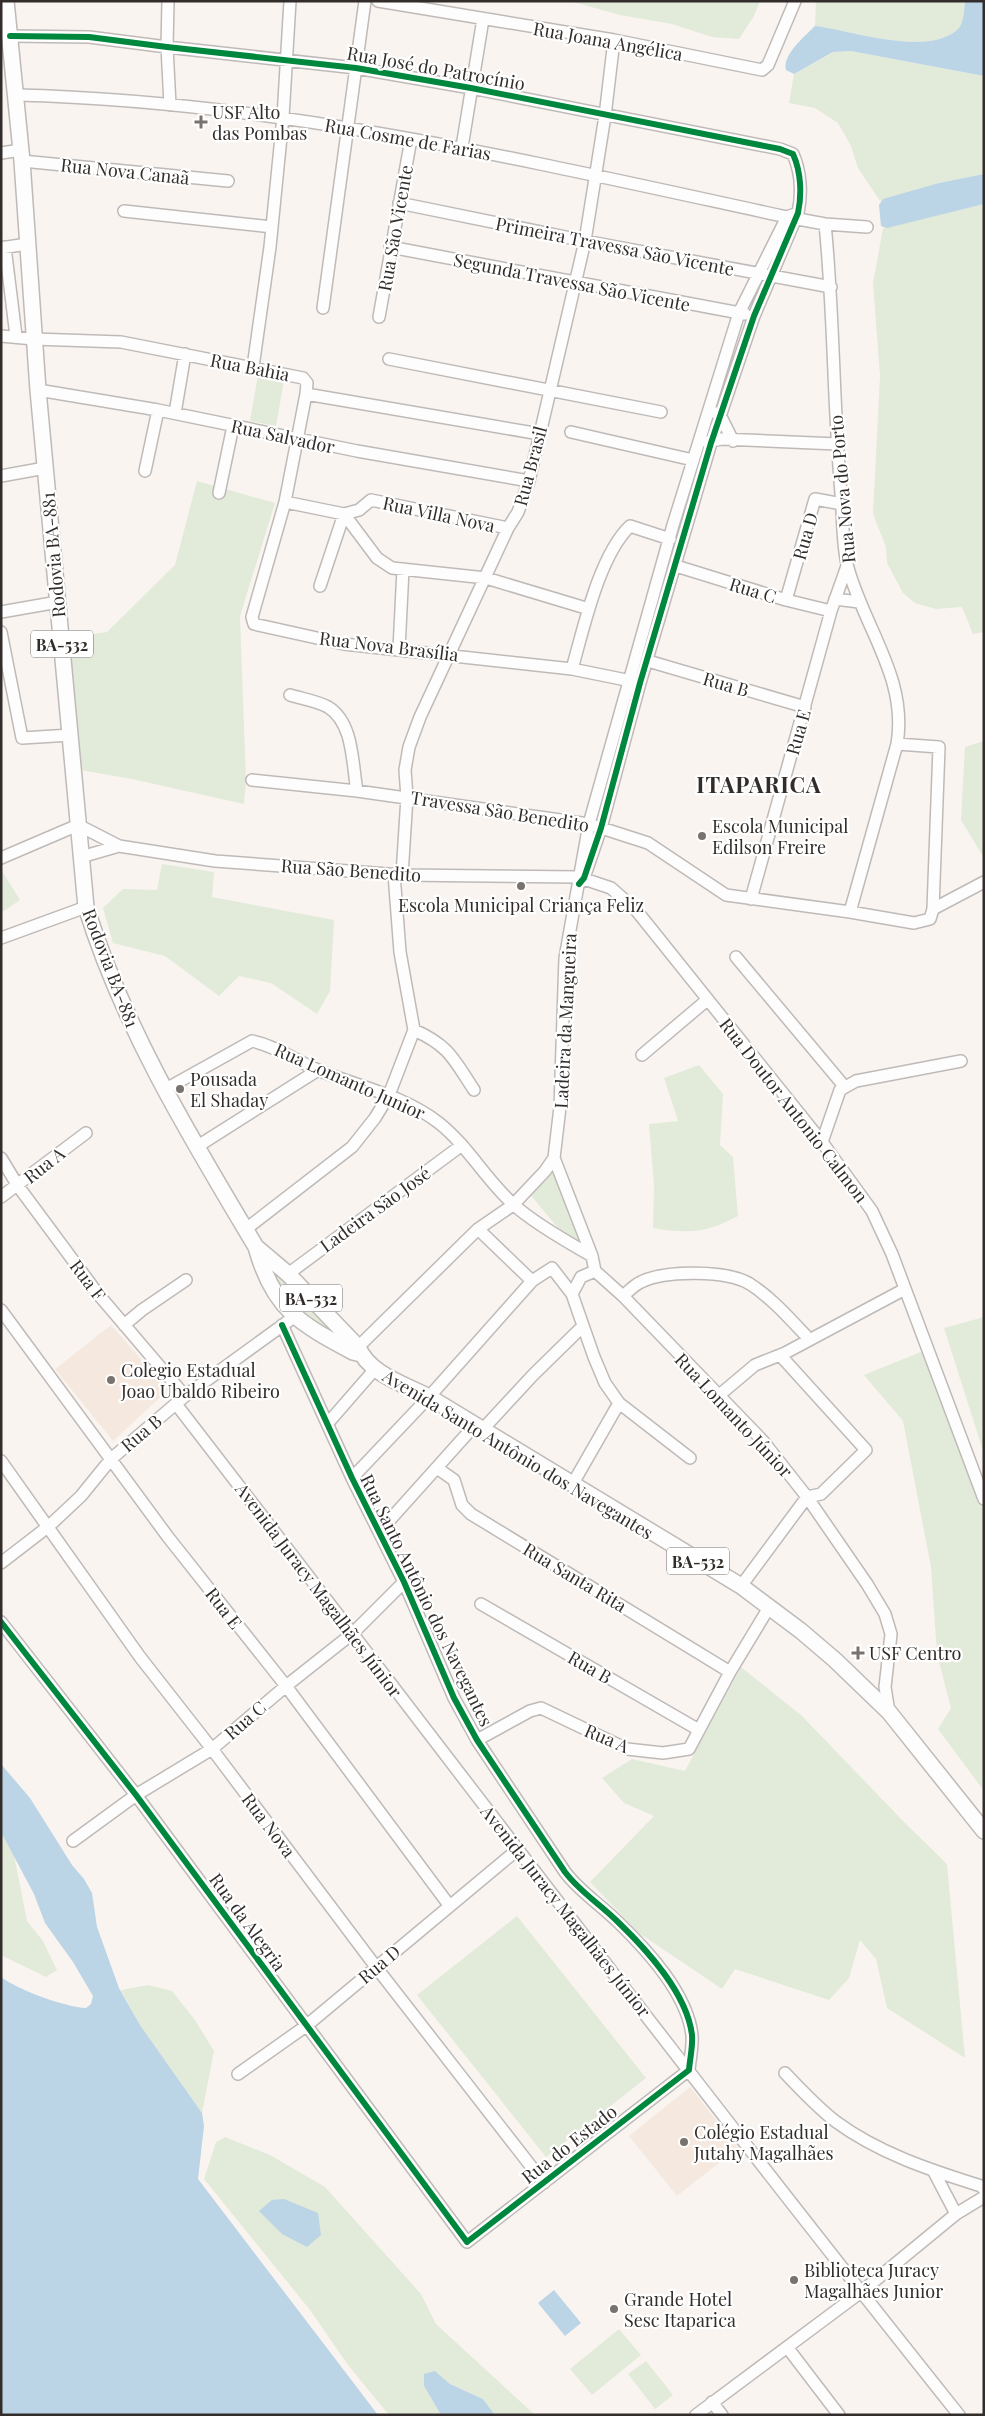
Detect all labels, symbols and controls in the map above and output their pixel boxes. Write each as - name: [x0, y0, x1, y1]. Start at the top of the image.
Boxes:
- street label: Rua Joana Angélica: [531, 16, 685, 66]
- street label: Rua José do Patrocínio: [345, 41, 527, 96]
- place label: USF Alto das Pombas: [212, 100, 307, 145]
- street label: Rua Cosme de Farias: [323, 113, 493, 165]
- marker: USF Alto das Pombas: [194, 115, 208, 129]
- street label: Rua Nova Canaã: [59, 152, 191, 190]
- street label: Rua São Vicente: [372, 163, 418, 293]
- street label: Primeira Travessa São Vicente: [494, 211, 736, 281]
- street label: Segunda Travessa São Vicente: [452, 247, 692, 317]
- street label: Rua Bahia: [208, 348, 292, 386]
- street label: Rua Salvador: [229, 413, 337, 459]
- street label: Rua Nova do Porto: [824, 414, 860, 564]
- street label: Rua Brasil: [508, 423, 552, 509]
- street label: Rua Villa Nova: [381, 490, 497, 538]
- street label: Rodovia BA-881: [36, 491, 70, 619]
- street label: Rua D: [787, 509, 823, 563]
- street label: Rua C: [727, 572, 779, 608]
- street label: Rua Nova Brasília: [318, 626, 460, 666]
- road number: BA-532: [31, 630, 93, 658]
- street label: Rua B: [700, 666, 752, 702]
- street label: Rua E: [780, 706, 816, 758]
- district label: ITAPARICA: [696, 769, 822, 799]
- street label: Travessa São Benedito: [409, 785, 591, 837]
- place label: Escola Municipal Edilson Freire: [712, 814, 848, 859]
- marker: Escola Municipal Edilson Freire: [696, 830, 708, 842]
- street label: Rua São Benedito: [280, 853, 422, 887]
- marker: Escola Municipal Criança Feliz: [515, 880, 527, 892]
- place label: Escola Municipal Criança Feliz: [398, 893, 644, 917]
- street label: Rodovia BA-881: [77, 905, 145, 1031]
- street label: Ladeira da Mangueira: [548, 933, 582, 1109]
- street label: Rua Doutor Antonio Calmon: [714, 1013, 874, 1208]
- street label: Rua Lomanto Junior: [271, 1037, 429, 1125]
- place label: Pousada El Shaday: [190, 1067, 268, 1112]
- marker: Pousada El Shaday: [174, 1083, 186, 1095]
- street label: Rua A: [18, 1141, 70, 1189]
- street label: Ladeira São José: [315, 1161, 435, 1257]
- street label: Rua F: [65, 1255, 111, 1305]
- road number: BA-532: [280, 1285, 342, 1312]
- street label: Rua Lomanto Júnior: [670, 1348, 798, 1482]
- place label: Colegio Estadual Joao Ubaldo Ribeiro: [120, 1358, 280, 1403]
- street label: Avenida Santo Antônio dos Navegantes: [378, 1363, 658, 1544]
- marker: Colegio Estadual Joao Ubaldo Ribeiro: [105, 1374, 117, 1386]
- street label: Rua B: [115, 1409, 167, 1457]
- street label: Rua Santo Antônio dos Navegantes: [355, 1470, 499, 1730]
- street label: Avenida Juracy Magalhães Júnior: [230, 1477, 408, 1702]
- street label: Rua Santa Rita: [519, 1537, 631, 1617]
- road number: BA-532: [667, 1548, 729, 1574]
- street label: Rua E: [200, 1582, 248, 1634]
- place label: USF Centro: [869, 1641, 962, 1665]
- street label: Rua B: [564, 1645, 616, 1689]
- marker: USF Centro: [851, 1646, 865, 1660]
- street label: Rua C: [219, 1695, 271, 1745]
- street label: Rua A: [581, 1718, 633, 1758]
- street label: Rua Nova: [237, 1788, 301, 1862]
- street label: Avenida Juracy Magalhães Júnior: [475, 1799, 656, 2022]
- street label: Rua da Alegria: [204, 1868, 292, 1976]
- street label: Rua D: [353, 1939, 405, 1989]
- street label: Rua do Estado: [516, 2099, 622, 2189]
- place label: Colégio Estadual Jutahy Magalhães: [693, 2120, 834, 2165]
- marker: Colégio Estadual Jutahy Magalhães: [678, 2136, 690, 2148]
- place label: Biblioteca Juracy Magalhães Junior: [804, 2258, 943, 2303]
- marker: Biblioteca Juracy Magalhães Junior: [788, 2274, 800, 2286]
- place label: Grande Hotel Sesc Itaparica: [624, 2287, 736, 2332]
- marker: Grande Hotel Sesc Itaparica: [608, 2303, 620, 2315]

